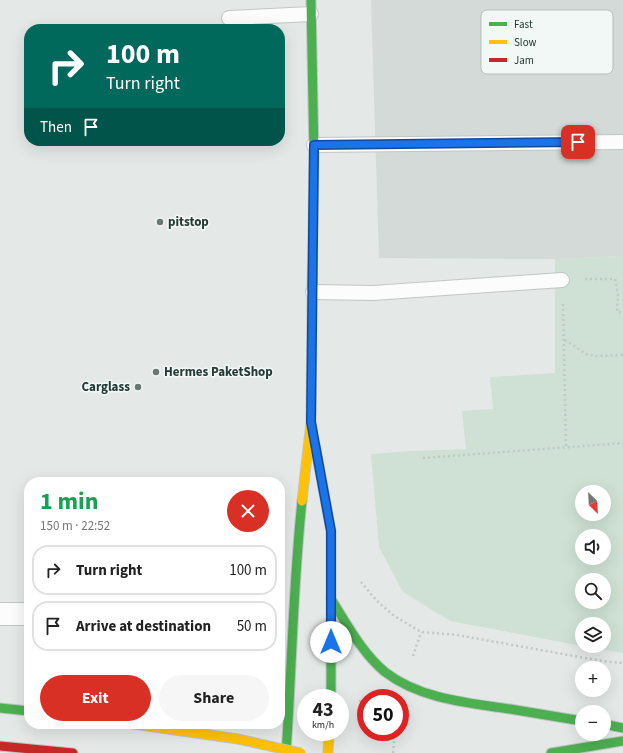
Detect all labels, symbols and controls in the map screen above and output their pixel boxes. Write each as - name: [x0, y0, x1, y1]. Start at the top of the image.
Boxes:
- legend: [481, 10, 613, 74]
- text: Fast: [514, 17, 533, 32]
- text: 100 m: [106, 34, 180, 74]
- text: Slow: [514, 35, 537, 50]
- icon: right: [40, 40, 92, 92]
- text: Jam: [514, 53, 534, 68]
- text: Turn right: [106, 71, 180, 96]
- icon: arrive: [80, 116, 102, 138]
- text: Then: [40, 117, 72, 138]
- pin: [561, 125, 595, 159]
- icon: arrive: [567, 131, 589, 153]
- place label: pitstop: [168, 213, 209, 231]
- marker: pitstop: [155, 217, 165, 227]
- place label: Hermes PaketShop: [164, 363, 273, 381]
- marker: Hermes PaketShop: [151, 367, 161, 377]
- place label: Carglass: [82, 378, 130, 396]
- marker: Carglass: [133, 382, 143, 392]
- text: 1 min: [40, 484, 98, 519]
- north arrow: [575, 485, 611, 521]
- map controls: [575, 485, 611, 741]
- button: close: [227, 490, 269, 532]
- text: 150 m · 22:52: [40, 517, 110, 535]
- button: sound: [575, 529, 611, 565]
- icon: right: [42, 559, 64, 581]
- text: Turn right: [76, 560, 142, 581]
- text: 100 m: [229, 560, 267, 581]
- button: search: [575, 573, 611, 609]
- icon: arrive: [42, 615, 64, 637]
- text: Arrive at destination: [76, 616, 211, 637]
- text: 50 m: [237, 616, 267, 637]
- button: layers: [575, 617, 611, 653]
- position arrow: [310, 621, 352, 663]
- button: +: [575, 661, 611, 697]
- button: Exit: [40, 675, 151, 721]
- button: Share: [159, 675, 269, 721]
- speed limit sign: 50: [357, 689, 409, 741]
- text: 43: [312, 696, 334, 724]
- button: −: [575, 705, 611, 741]
- text: km/h: [312, 718, 334, 732]

